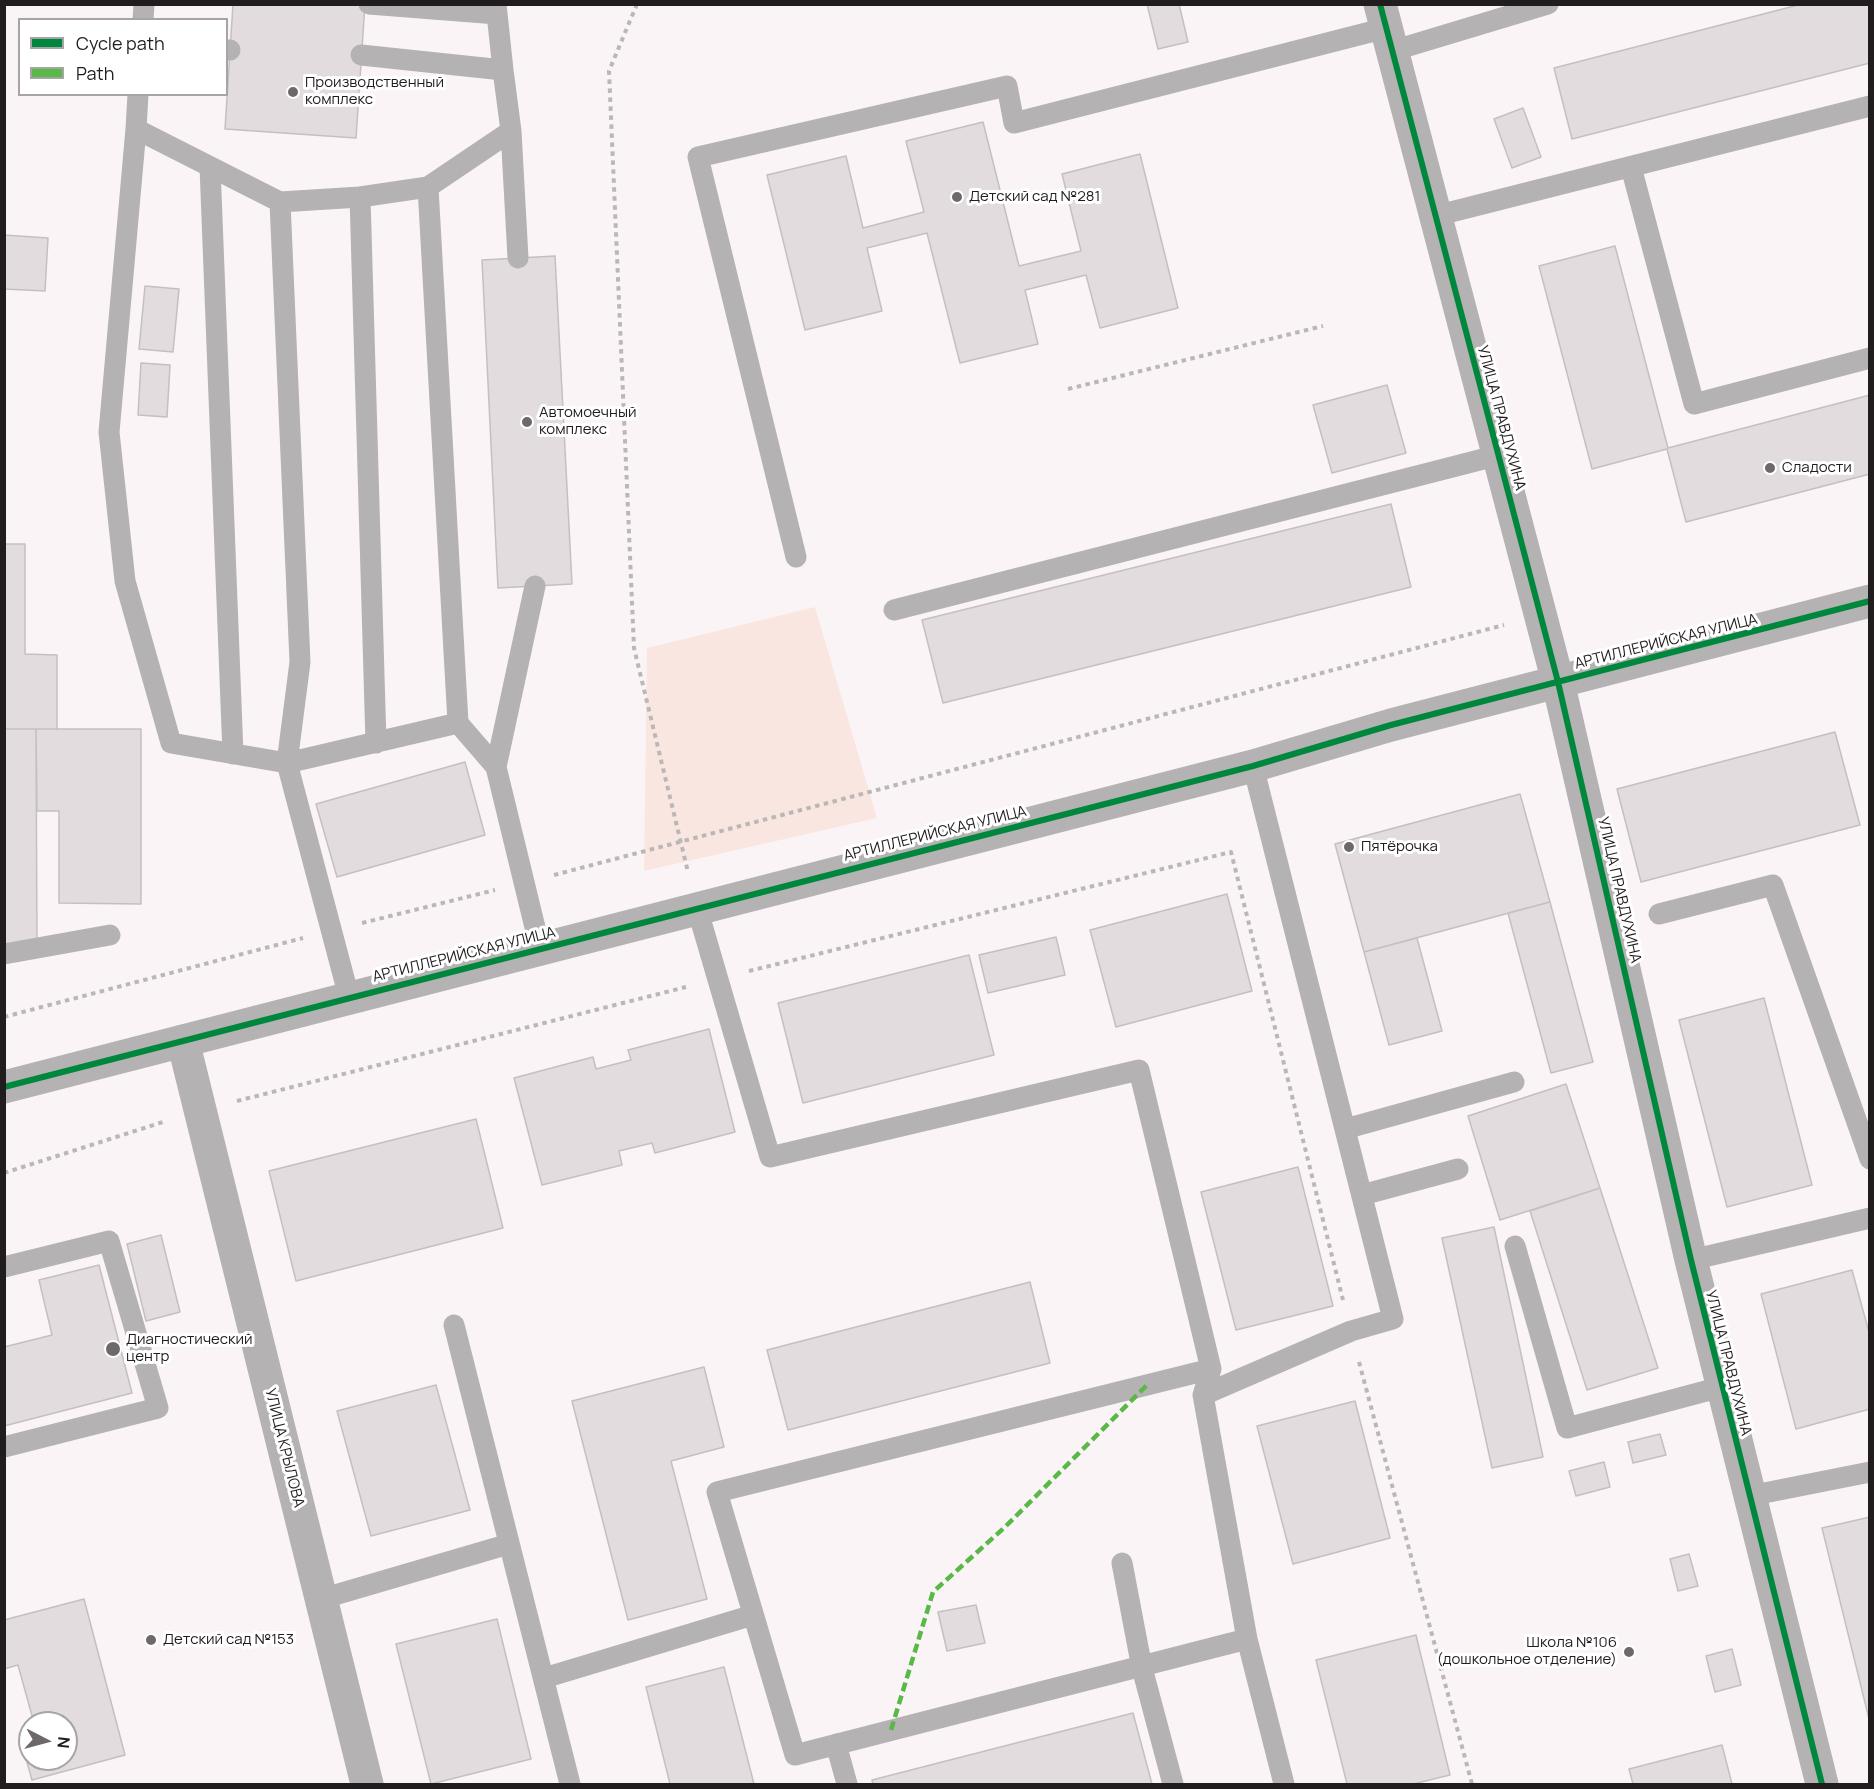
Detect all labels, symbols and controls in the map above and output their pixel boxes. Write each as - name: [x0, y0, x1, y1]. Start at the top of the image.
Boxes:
- legend: [18, 18, 228, 96]
- text: Cycle path: [76, 31, 165, 55]
- text: Path: [76, 61, 114, 85]
- place label: Производственный комплекс: [305, 74, 444, 109]
- marker: Производственный комплекс: [286, 85, 300, 99]
- place label: Детский сад №281: [969, 188, 1100, 206]
- marker: Детский сад №281: [950, 190, 964, 204]
- street label: УЛИЦА ПРАВДУХИНА: [1473, 344, 1529, 492]
- place label: Автомоечный комплекс: [539, 404, 636, 439]
- marker: Автомоечный комплекс: [520, 415, 534, 429]
- place label: Сладости: [1782, 459, 1852, 477]
- marker: Сладости: [1763, 461, 1777, 475]
- street label: АРТИЛЛЕРИЙСКАЯ УЛИЦА: [1573, 611, 1759, 673]
- street label: АРТИЛЛЕРИЙСКАЯ УЛИЦА: [842, 803, 1028, 865]
- street label: УЛИЦА ПРАВДУХИНА: [1593, 815, 1645, 965]
- place label: Пятёрочка: [1361, 838, 1438, 856]
- marker: Пятёрочка: [1342, 840, 1356, 854]
- street label: АРТИЛЛЕРИЙСКАЯ УЛИЦА: [371, 924, 557, 986]
- street label: УЛИЦА ПРАВДУХИНА: [1701, 1288, 1755, 1438]
- place label: Диагностический центр: [126, 1331, 253, 1366]
- marker: Диагностический центр: [104, 1340, 122, 1358]
- street label: УЛИЦА КРЫЛОВА: [260, 1387, 308, 1509]
- place label: Детский сад №153: [163, 1631, 294, 1649]
- marker: Детский сад №153: [144, 1633, 158, 1647]
- place label: Школа №106 (дошкольное отделение): [1437, 1634, 1617, 1669]
- marker: Школа №106 (дошкольное отделение): [1622, 1645, 1636, 1659]
- north arrow: [18, 1711, 78, 1771]
- text: N: [52, 1736, 75, 1750]

